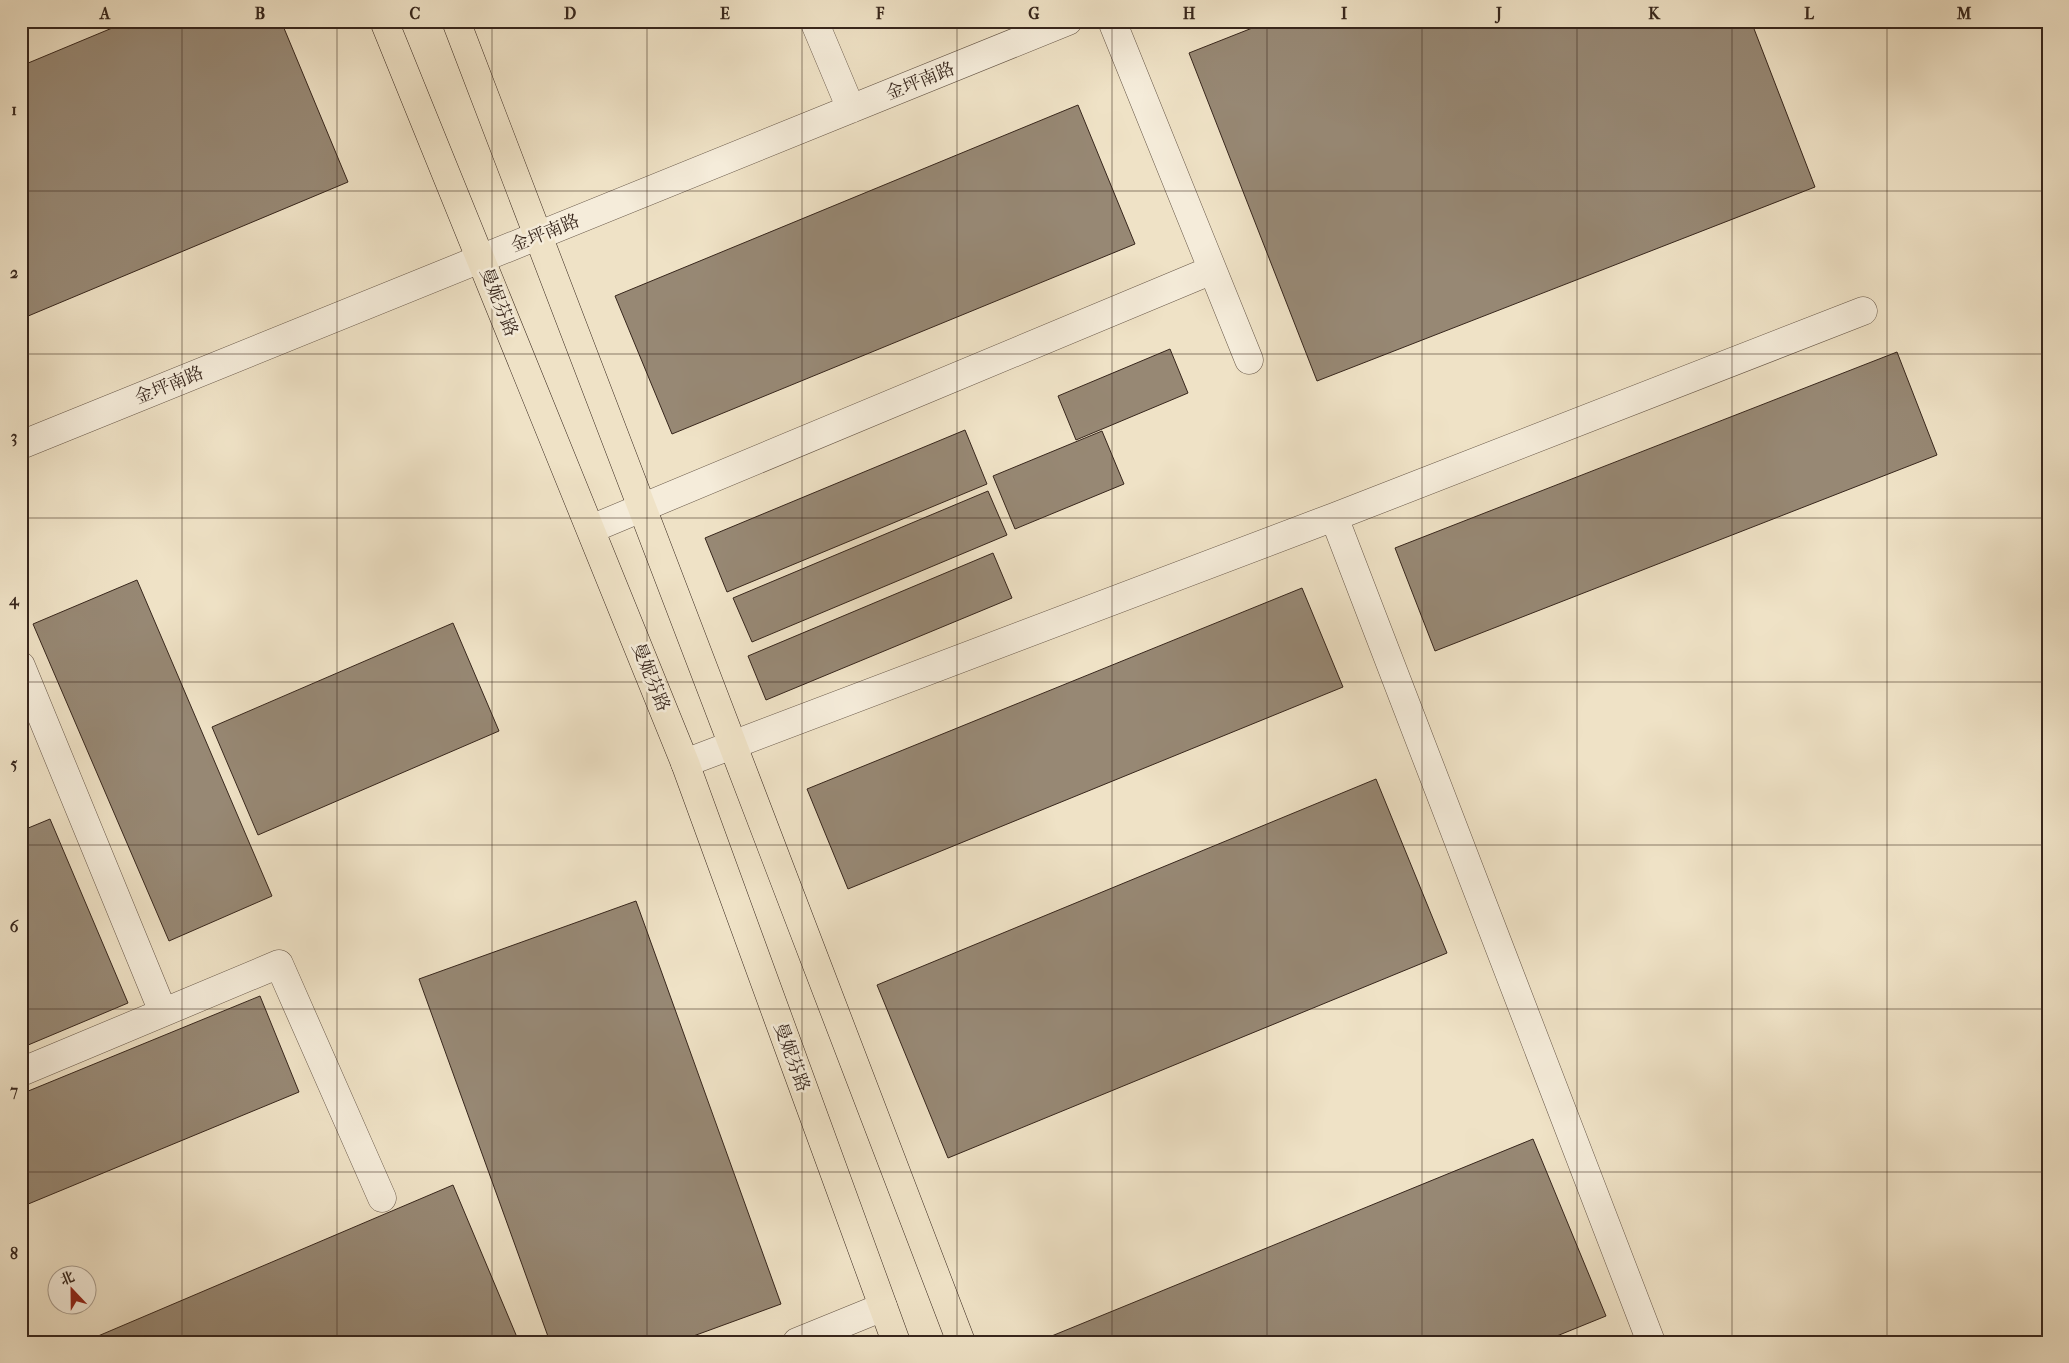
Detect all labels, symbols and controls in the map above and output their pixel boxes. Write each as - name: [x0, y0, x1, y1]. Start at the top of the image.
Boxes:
- text: A: [99, 4, 111, 23]
- text: B: [255, 4, 265, 23]
- text: C: [410, 4, 421, 23]
- text: D: [564, 4, 576, 23]
- text: E: [720, 4, 730, 23]
- text: F: [875, 4, 885, 23]
- text: G: [1028, 4, 1040, 23]
- text: H: [1183, 4, 1196, 23]
- text: I: [1341, 4, 1348, 23]
- text: J: [1494, 4, 1502, 24]
- text: K: [1648, 4, 1661, 23]
- text: L: [1804, 4, 1814, 23]
- text: M: [1956, 4, 1972, 23]
- street label: 金坪南路: [883, 58, 957, 105]
- text: 1: [11, 100, 17, 119]
- street label: 金坪南路: [508, 210, 582, 257]
- text: 2: [10, 263, 18, 282]
- street label: 曼妮芬路: [475, 265, 522, 339]
- street label: 金坪南路: [132, 362, 206, 409]
- text: 3: [11, 427, 17, 447]
- text: 4: [8, 590, 20, 610]
- street label: 曼妮芬路: [627, 640, 674, 714]
- text: 5: [11, 754, 18, 773]
- text: 6: [10, 917, 19, 936]
- street label: 曼妮芬路: [769, 1020, 814, 1095]
- text: 7: [9, 1081, 18, 1100]
- text: 8: [10, 1244, 18, 1263]
- north arrow: [48, 1266, 98, 1316]
- text: 北: [58, 1268, 77, 1289]

